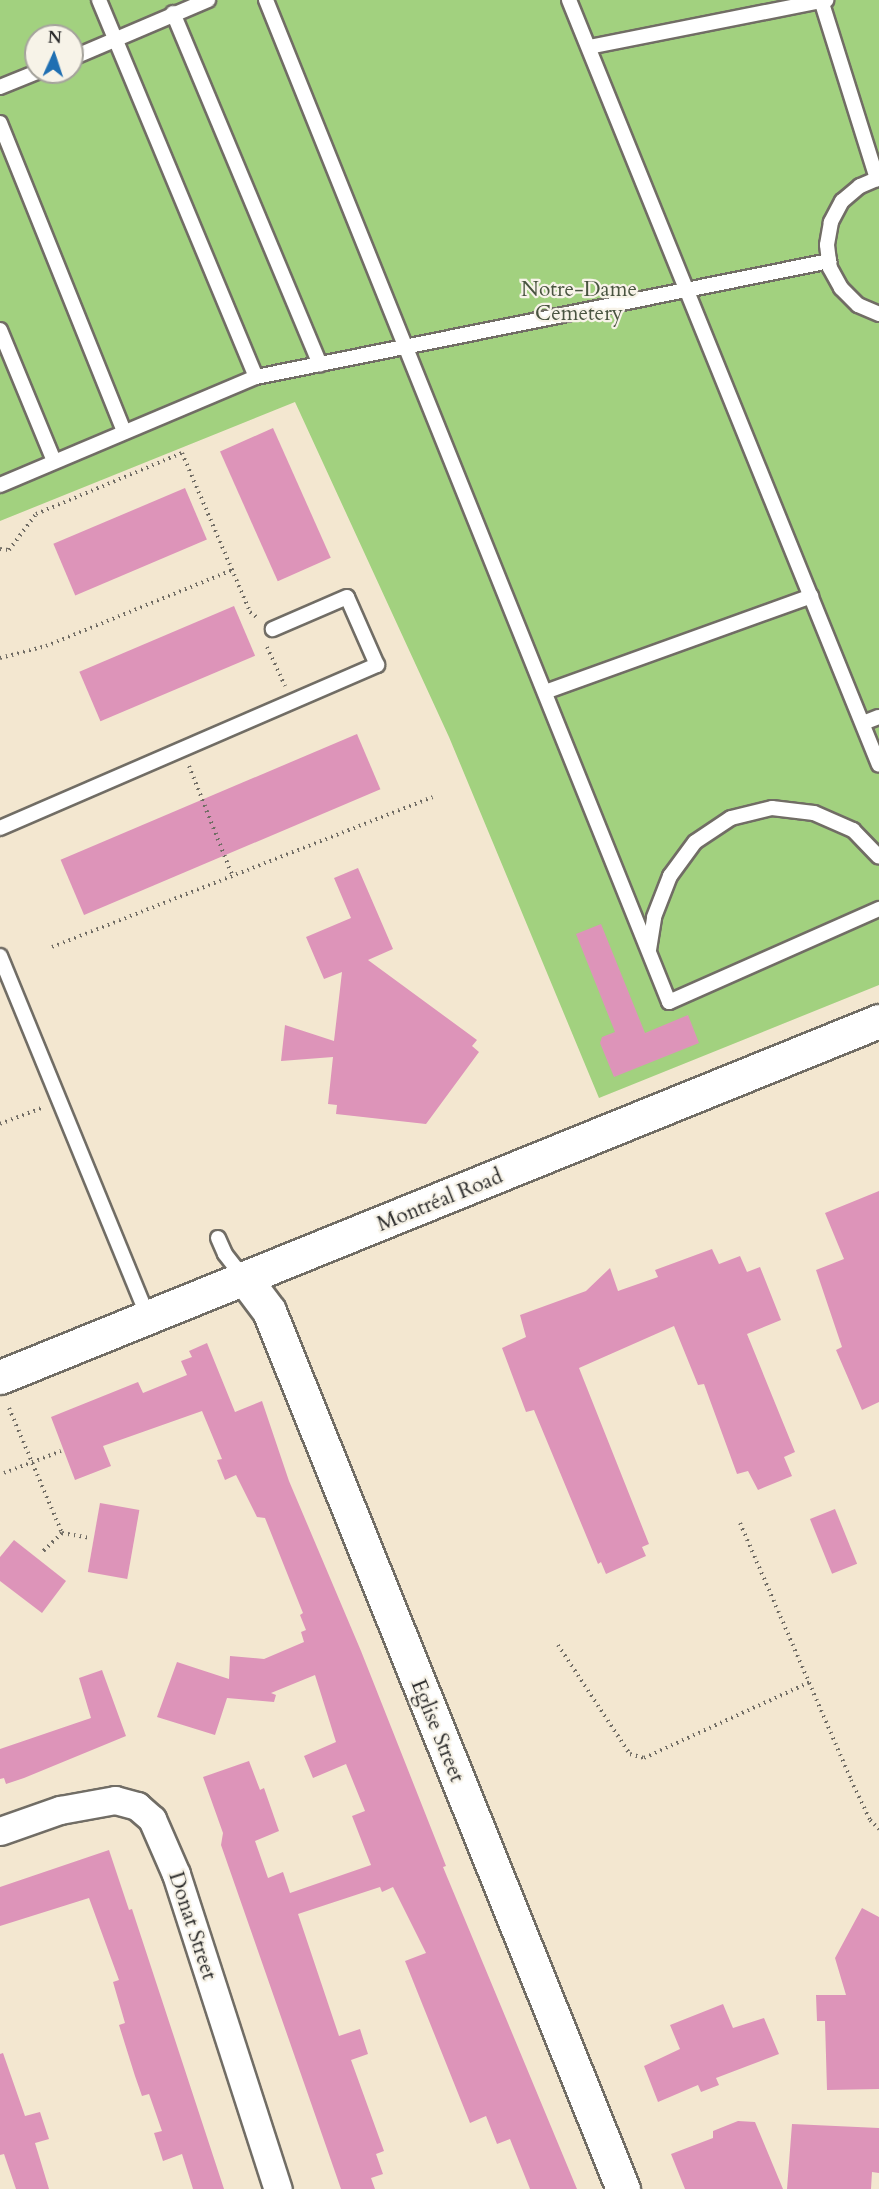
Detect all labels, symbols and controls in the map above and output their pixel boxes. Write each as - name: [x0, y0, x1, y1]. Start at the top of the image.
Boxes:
- north arrow: [24, 24, 84, 84]
- text: N: [47, 27, 62, 49]
- park label: Notre-Dame Cemetery: [521, 277, 637, 327]
- street label: Montréal Road: [374, 1164, 506, 1238]
- street label: Eglise Street: [405, 1676, 469, 1786]
- street label: Donat Street: [163, 1869, 221, 1983]

